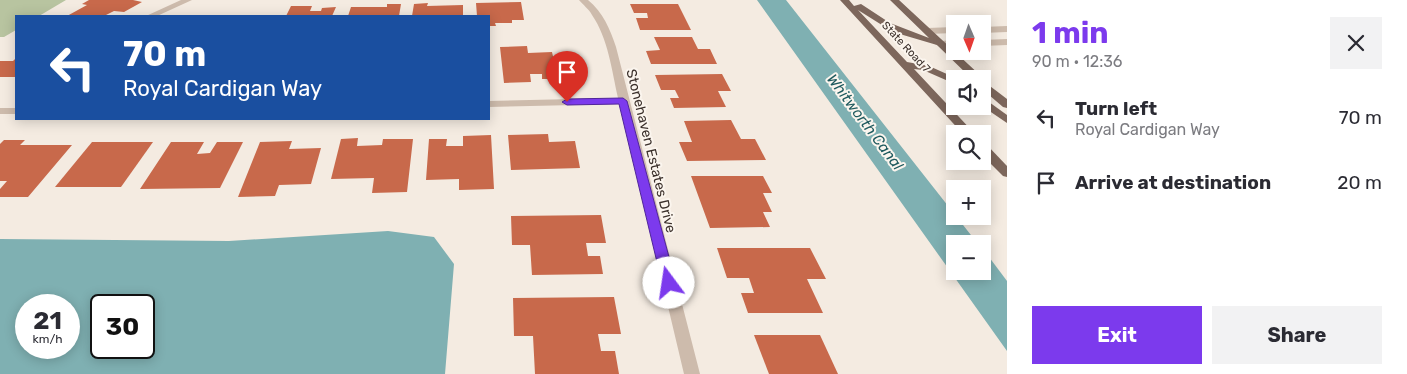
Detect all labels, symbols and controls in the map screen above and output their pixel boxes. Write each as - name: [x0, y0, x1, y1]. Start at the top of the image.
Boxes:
- north arrow: [946, 15, 991, 60]
- map controls: [946, 15, 991, 280]
- text: 1 min: [1032, 15, 1109, 51]
- button: close: [1330, 17, 1382, 69]
- street label: State Road 7: [879, 19, 933, 75]
- text: 70 m: [123, 33, 206, 75]
- icon: left: [40, 35, 105, 100]
- pin: [546, 51, 588, 102]
- text: 90 m · 12:36: [1032, 52, 1123, 71]
- icon: arrive: [553, 58, 581, 86]
- street label: Stonehaven Estates Drive: [622, 67, 680, 235]
- water label: Whitworth Canal: [823, 70, 907, 174]
- button: sound: [946, 70, 991, 115]
- text: Royal Cardigan Way: [123, 75, 322, 102]
- text: Turn left: [1075, 97, 1157, 120]
- icon: left: [1032, 104, 1060, 132]
- text: 70 m: [1339, 106, 1382, 129]
- text: Royal Cardigan Way: [1075, 120, 1220, 139]
- button: search: [946, 125, 991, 170]
- icon: arrive: [1032, 169, 1060, 197]
- text: Arrive at destination: [1075, 171, 1271, 194]
- text: 20 m: [1337, 171, 1382, 194]
- button: +: [946, 180, 991, 225]
- button: −: [946, 235, 991, 280]
- position arrow: [642, 256, 694, 308]
- speed limit sign: 30: [90, 294, 155, 359]
- text: 21: [33, 306, 62, 335]
- button: Exit: [1032, 306, 1202, 364]
- button: Share: [1212, 306, 1382, 364]
- text: km/h: [33, 332, 62, 346]

